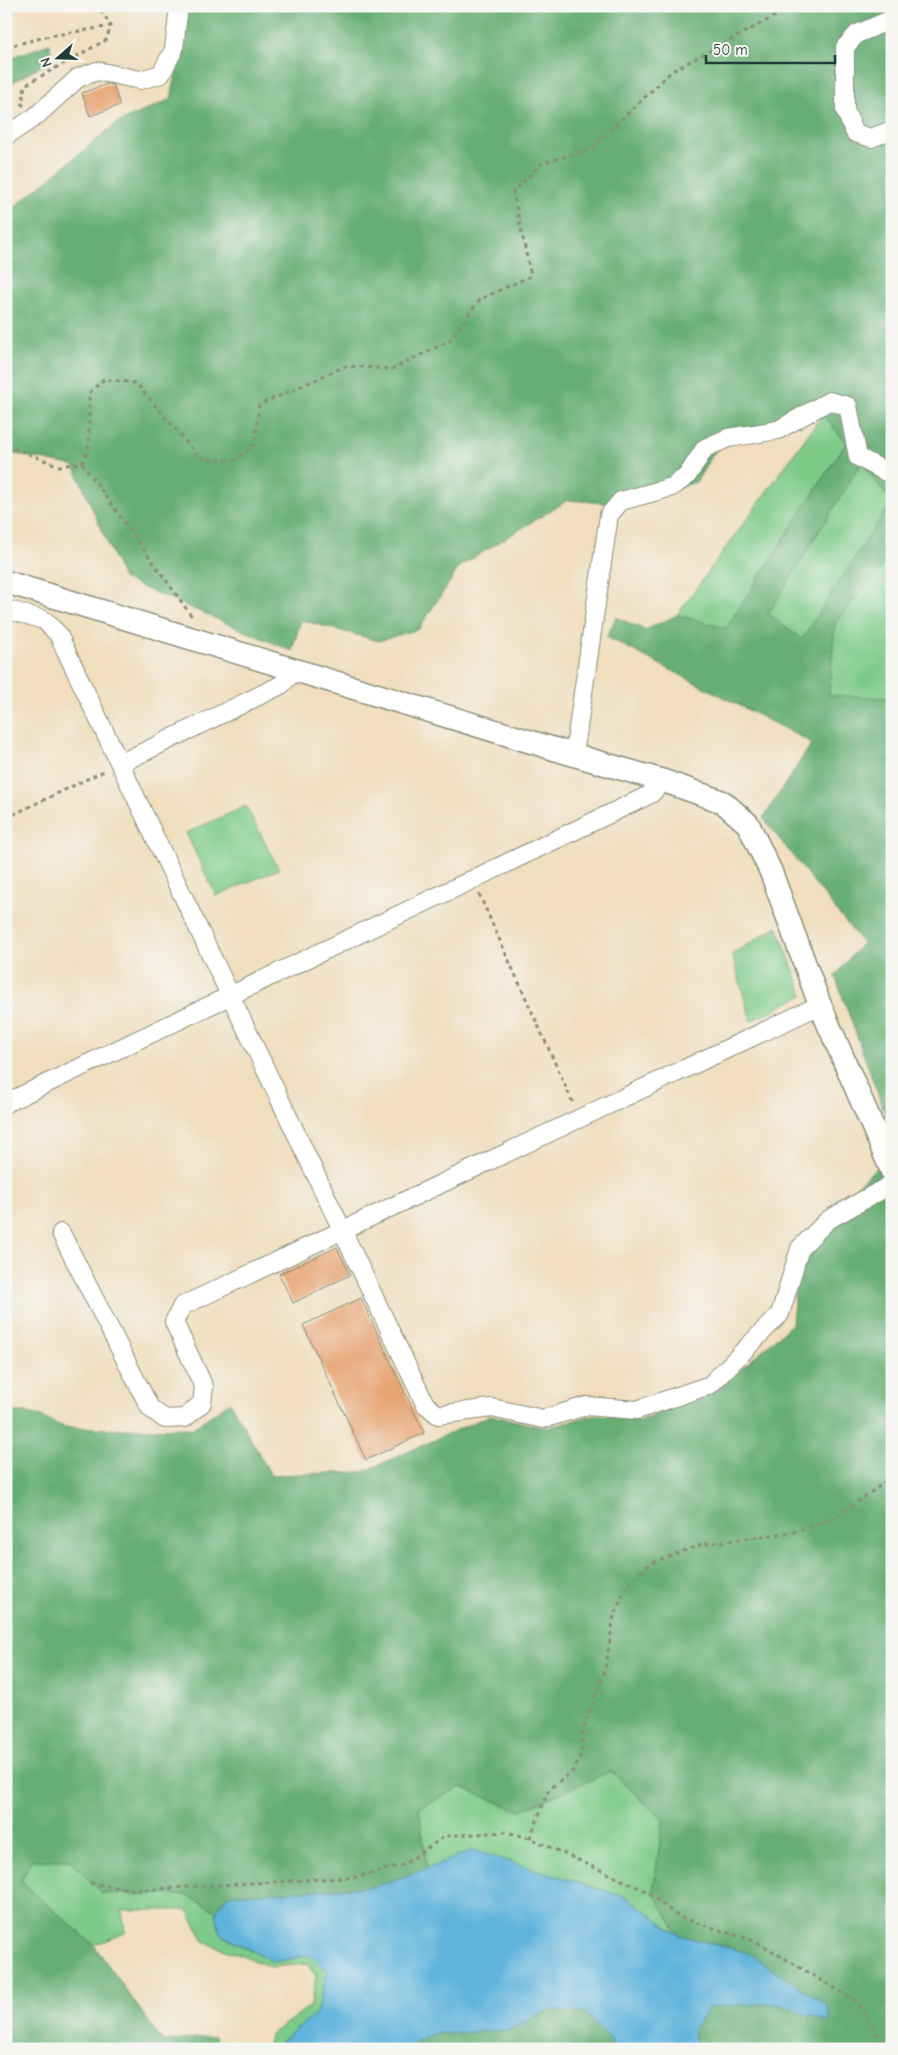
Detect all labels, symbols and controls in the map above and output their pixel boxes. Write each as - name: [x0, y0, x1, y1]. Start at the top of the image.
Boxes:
- north arrow: [32, 32, 82, 82]
- scale bar: [706, 32, 834, 64]
- text: 50 m: [713, 41, 748, 59]
- text: N: [37, 55, 56, 69]

